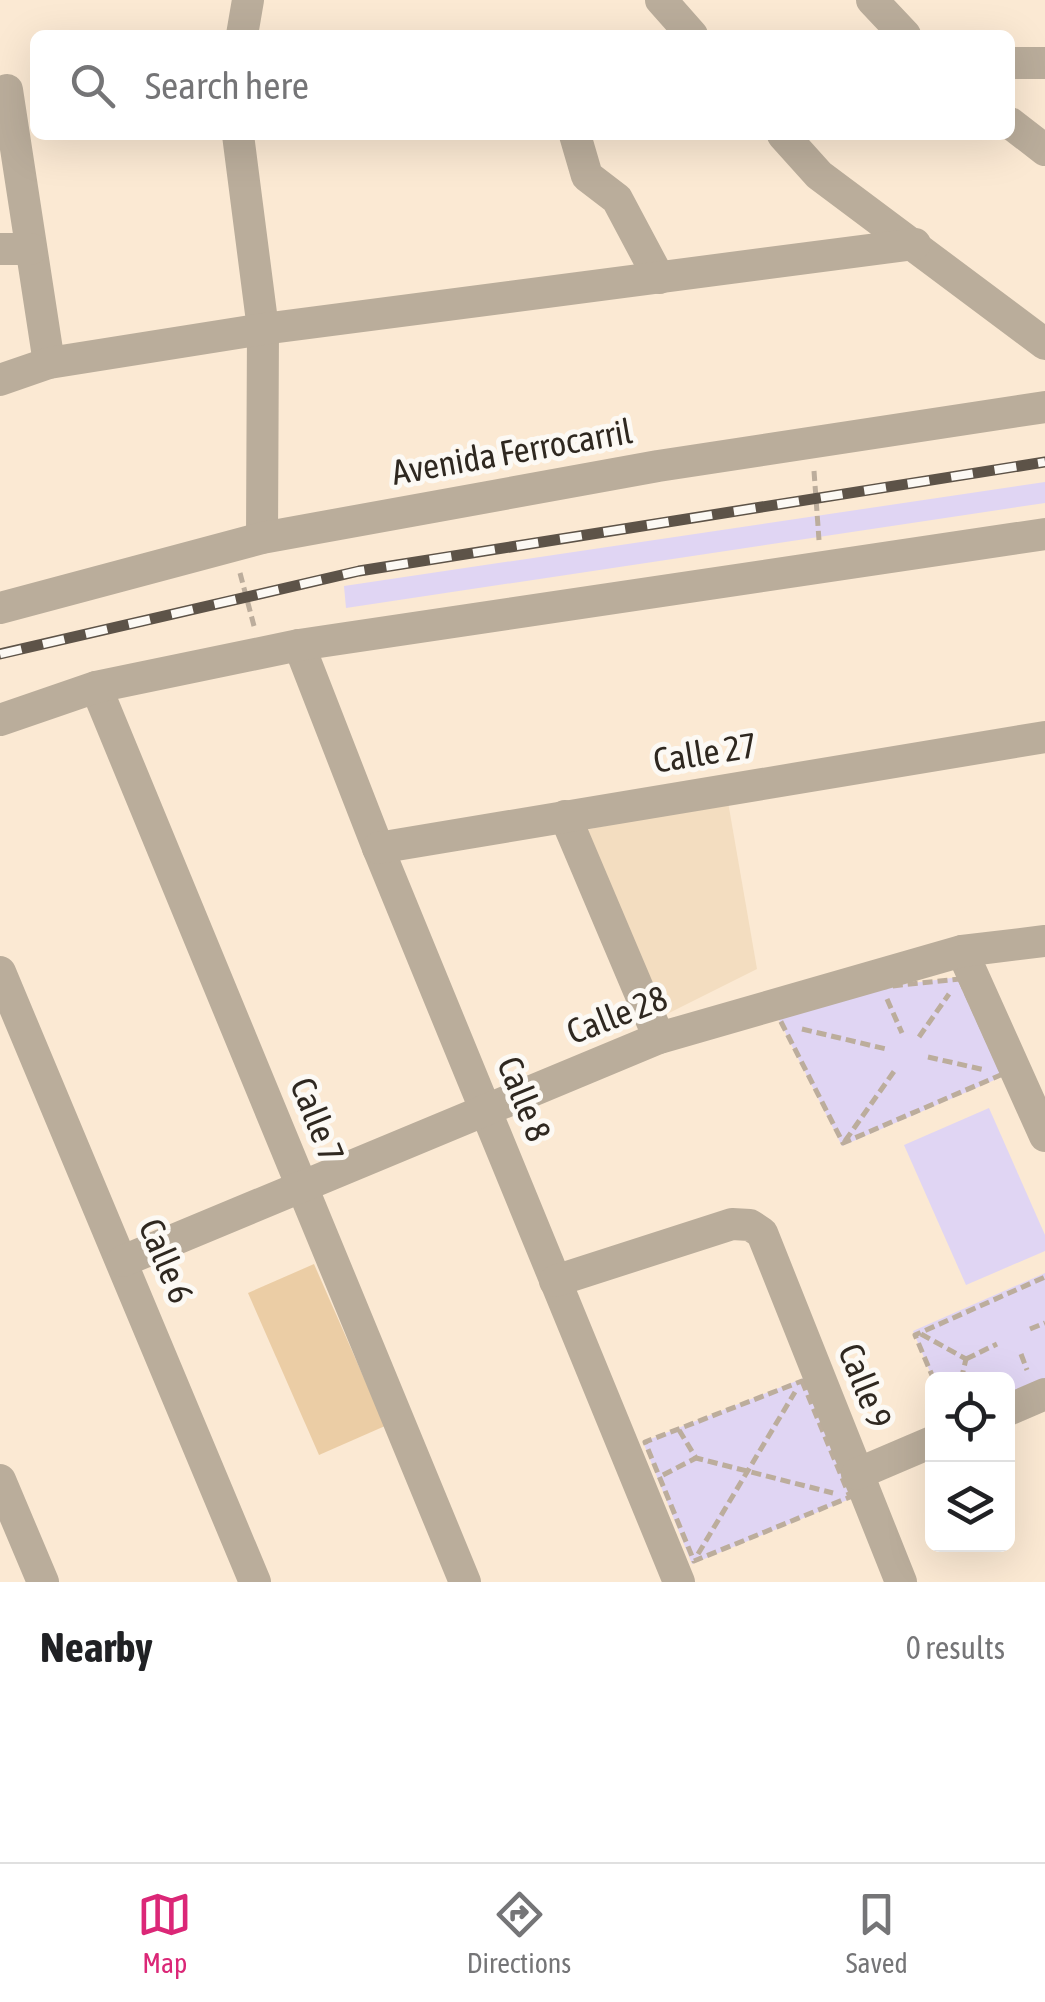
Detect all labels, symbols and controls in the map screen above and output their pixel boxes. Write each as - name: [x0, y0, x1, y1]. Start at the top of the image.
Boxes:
- search box: [30, 30, 1015, 140]
- icon: search: [65, 58, 120, 113]
- text: Search here: [145, 64, 309, 107]
- street label: Avenida Ferrocarril: [389, 410, 635, 492]
- street label: Calle 27: [650, 724, 759, 780]
- street label: Calle 28: [561, 977, 672, 1051]
- street label: Calle 8: [490, 1051, 560, 1147]
- street label: Calle 7: [283, 1072, 353, 1168]
- street label: Calle 6: [131, 1213, 202, 1309]
- street label: Calle 9: [831, 1338, 901, 1434]
- map controls: [925, 1372, 1015, 1552]
- button: locate: [925, 1372, 1015, 1462]
- button: layers: [925, 1462, 1015, 1552]
- text: Nearby: [40, 1623, 153, 1671]
- text: 0 results: [906, 1629, 1005, 1666]
- tab: Map: [137, 1887, 192, 1979]
- tab: Directions: [467, 1887, 571, 1979]
- tab: Saved: [846, 1887, 908, 1979]

